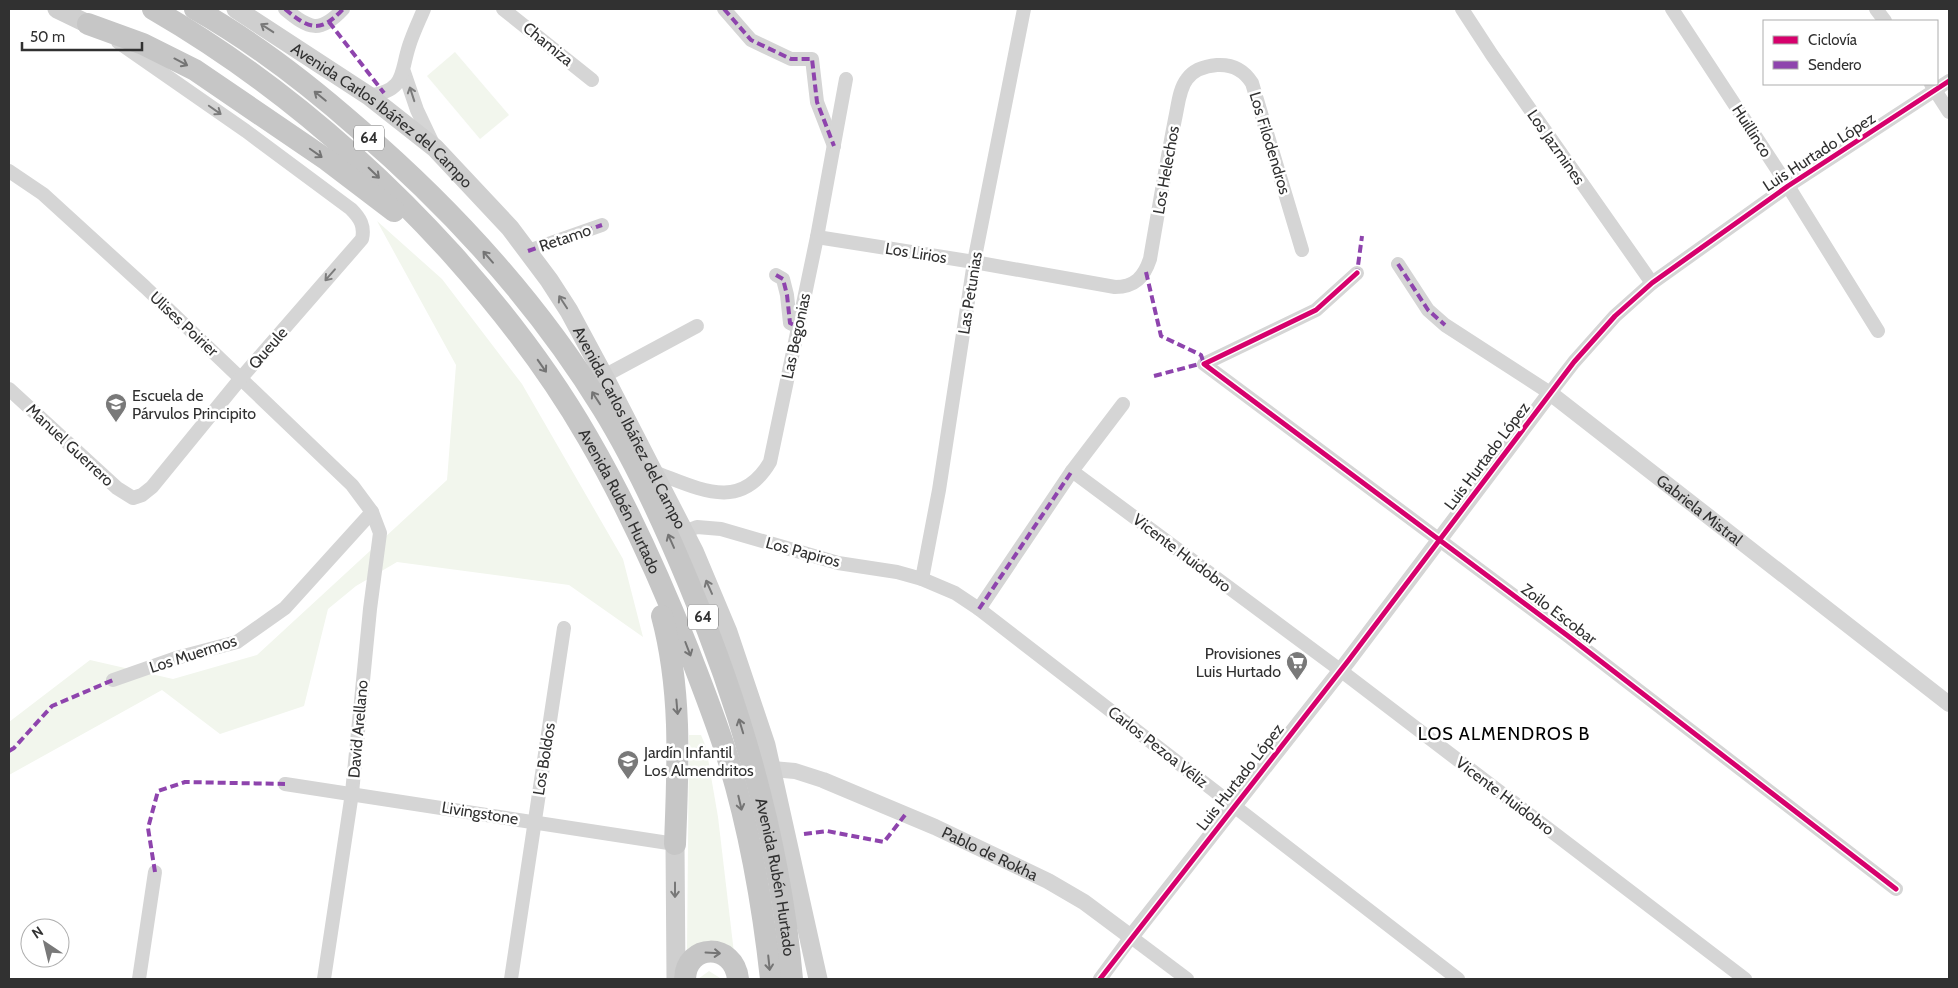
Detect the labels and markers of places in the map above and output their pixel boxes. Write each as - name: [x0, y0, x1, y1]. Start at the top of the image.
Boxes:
- place label: Escuela de Párvulos Principito: [132, 386, 256, 423]
- school or university icon: Escuela de Párvulos Principito: [104, 392, 128, 423]
- place label: Provisiones Luis Hurtado: [1196, 644, 1281, 681]
- supermarket icon: Provisiones Luis Hurtado: [1285, 650, 1309, 681]
- place label: Jardín Infantil Los Almendritos: [643, 743, 754, 780]
- school or university icon: Jardín Infantil Los Almendritos: [616, 749, 640, 780]

